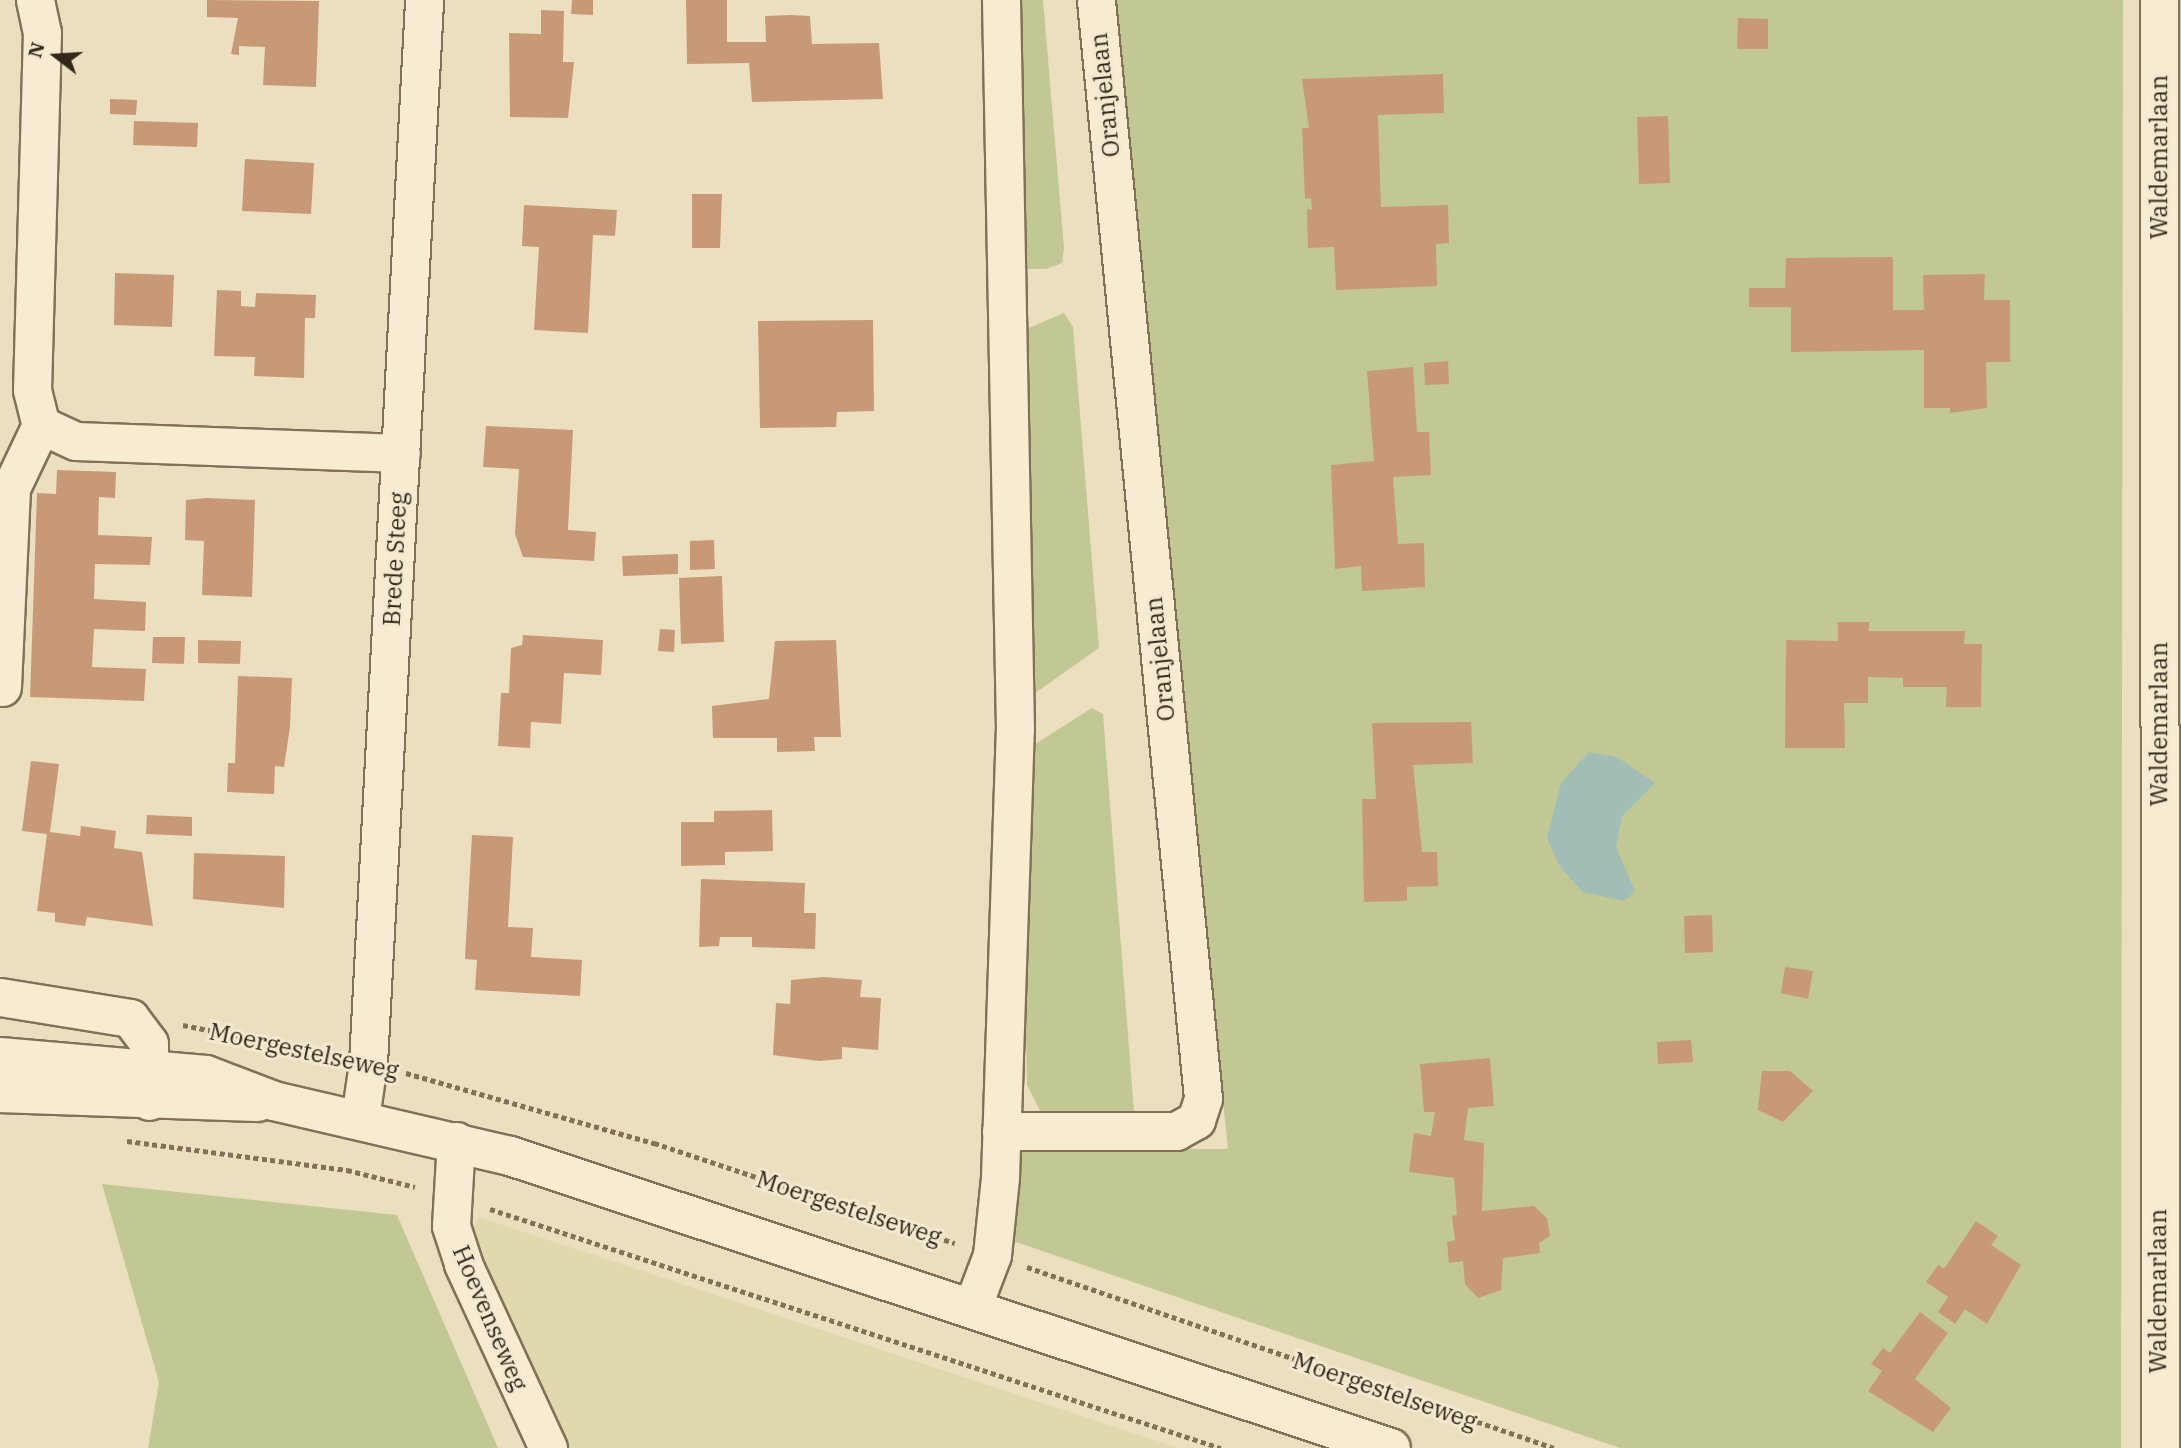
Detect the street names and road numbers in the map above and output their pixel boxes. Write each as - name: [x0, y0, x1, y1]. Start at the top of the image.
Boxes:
- street label: Oranjelaan: [1084, 31, 1126, 159]
- street label: Waldemarlaan: [2145, 75, 2173, 239]
- street label: Brede Steeg: [377, 491, 413, 627]
- street label: Oranjelaan: [1139, 595, 1181, 723]
- street label: Waldemarlaan: [2145, 642, 2173, 806]
- street label: Moergestelseweg: [207, 1017, 401, 1085]
- street label: Moergestelseweg: [753, 1164, 945, 1252]
- street label: Waldemarlaan: [2144, 1209, 2172, 1373]
- street label: Hoevenseweg: [446, 1241, 534, 1395]
- street label: Moergestelseweg: [1289, 1346, 1481, 1436]

